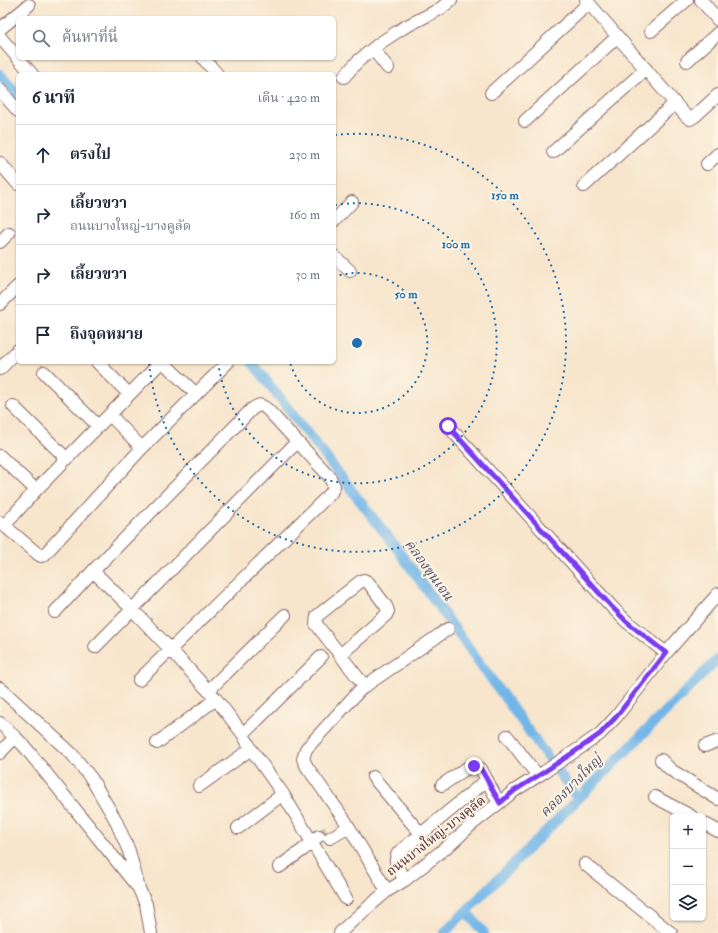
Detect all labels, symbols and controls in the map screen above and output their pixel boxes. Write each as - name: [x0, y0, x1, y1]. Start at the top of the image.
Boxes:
- search box: [16, 16, 336, 60]
- icon: search: [30, 27, 52, 49]
- text: ค้นหาที่นี่: [62, 28, 118, 47]
- text: 6 นาที: [32, 87, 75, 108]
- text: เดิน · 420 m: [258, 90, 320, 106]
- icon: ahead: [32, 144, 54, 166]
- text: ตรงไป: [70, 145, 111, 164]
- text: 230 m: [289, 147, 320, 163]
- text: 150 m: [491, 188, 519, 203]
- text: เลี้ยวขวา: [70, 194, 127, 213]
- icon: right: [32, 204, 54, 226]
- text: 160 m: [289, 207, 320, 223]
- text: ถนนบางใหญ่-บางคูลัด: [70, 218, 191, 234]
- text: 100 m: [442, 237, 471, 252]
- icon: right: [32, 264, 54, 286]
- text: เลี้ยวขวา: [70, 265, 127, 284]
- text: 30 m: [296, 267, 320, 283]
- text: 50 m: [394, 287, 418, 302]
- icon: arrive: [32, 324, 54, 346]
- text: ถึงจุดหมาย: [70, 325, 143, 344]
- centre of rings: [350, 336, 364, 350]
- route start: [439, 417, 457, 435]
- water label: คลองขุนเจน: [400, 536, 457, 605]
- water label: คลองบางใหญ่: [535, 748, 607, 821]
- route end: [465, 757, 483, 775]
- street label: ถนนบางใหญ่-บางคูลัด: [383, 792, 489, 880]
- map controls: [670, 813, 706, 921]
- button: +: [670, 813, 706, 849]
- button: −: [670, 849, 706, 885]
- button: layers: [670, 885, 706, 921]

